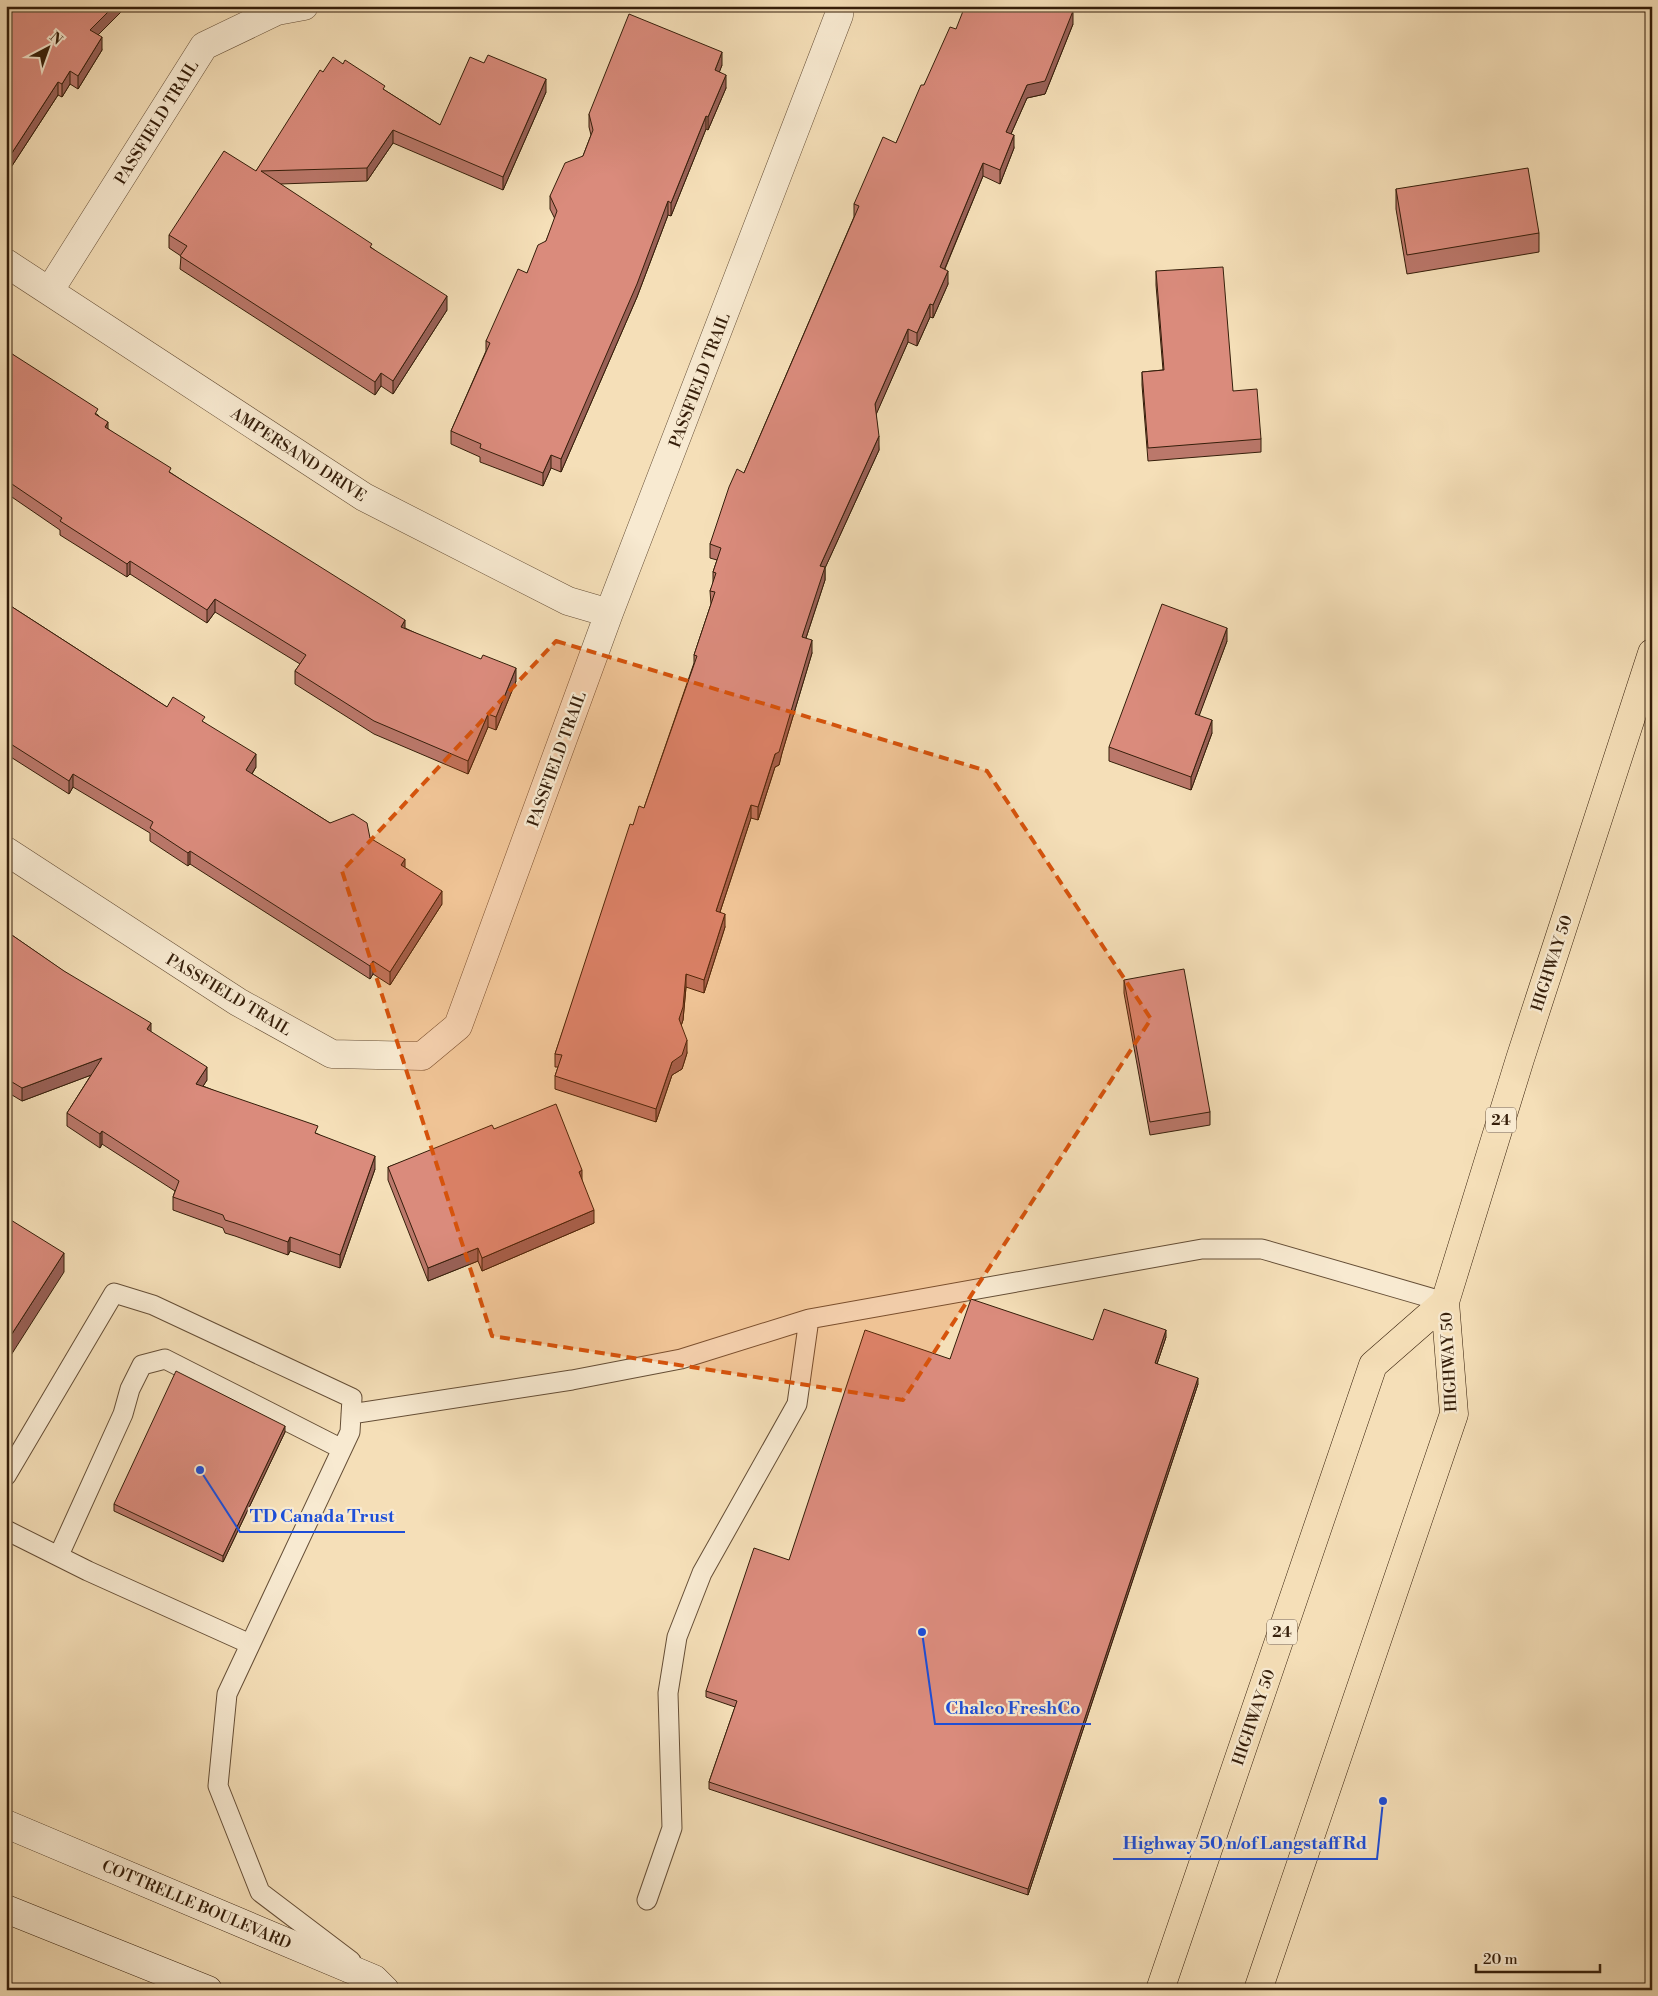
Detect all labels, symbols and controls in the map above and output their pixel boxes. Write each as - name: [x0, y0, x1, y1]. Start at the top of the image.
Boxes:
- north arrow: [22, 22, 72, 72]
- text: N: [46, 29, 66, 49]
- street label: PASSFIELD TRAIL: [111, 56, 203, 188]
- street label: PASSFIELD TRAIL: [665, 310, 735, 451]
- street label: AMPERSAND DRIVE: [226, 403, 370, 506]
- street label: PASSFIELD TRAIL: [523, 689, 591, 830]
- street label: HIGHWAY 50: [1527, 912, 1577, 1014]
- street label: PASSFIELD TRAIL: [162, 950, 295, 1040]
- road number: 24: [1486, 1108, 1516, 1132]
- street label: HIGHWAY 50: [1436, 1311, 1462, 1413]
- callout: TD Canada Trust: [240, 1499, 405, 1532]
- text: TD Canada Trust: [250, 1505, 395, 1528]
- road number: 24: [1267, 1620, 1297, 1644]
- street label: HIGHWAY 50: [1228, 1667, 1280, 1768]
- callout: Chalco FreshCo: [935, 1691, 1091, 1724]
- text: Chalco FreshCo: [945, 1697, 1081, 1720]
- callout: Highway 50 n/of Langstaff Rd: [1113, 1826, 1377, 1859]
- text: Highway 50 n/of Langstaff Rd: [1123, 1832, 1367, 1855]
- street label: COTTRELLE BOULEVARD: [99, 1856, 294, 1954]
- scale bar: [1476, 1941, 1599, 1973]
- text: 20 m: [1483, 1950, 1518, 1969]

